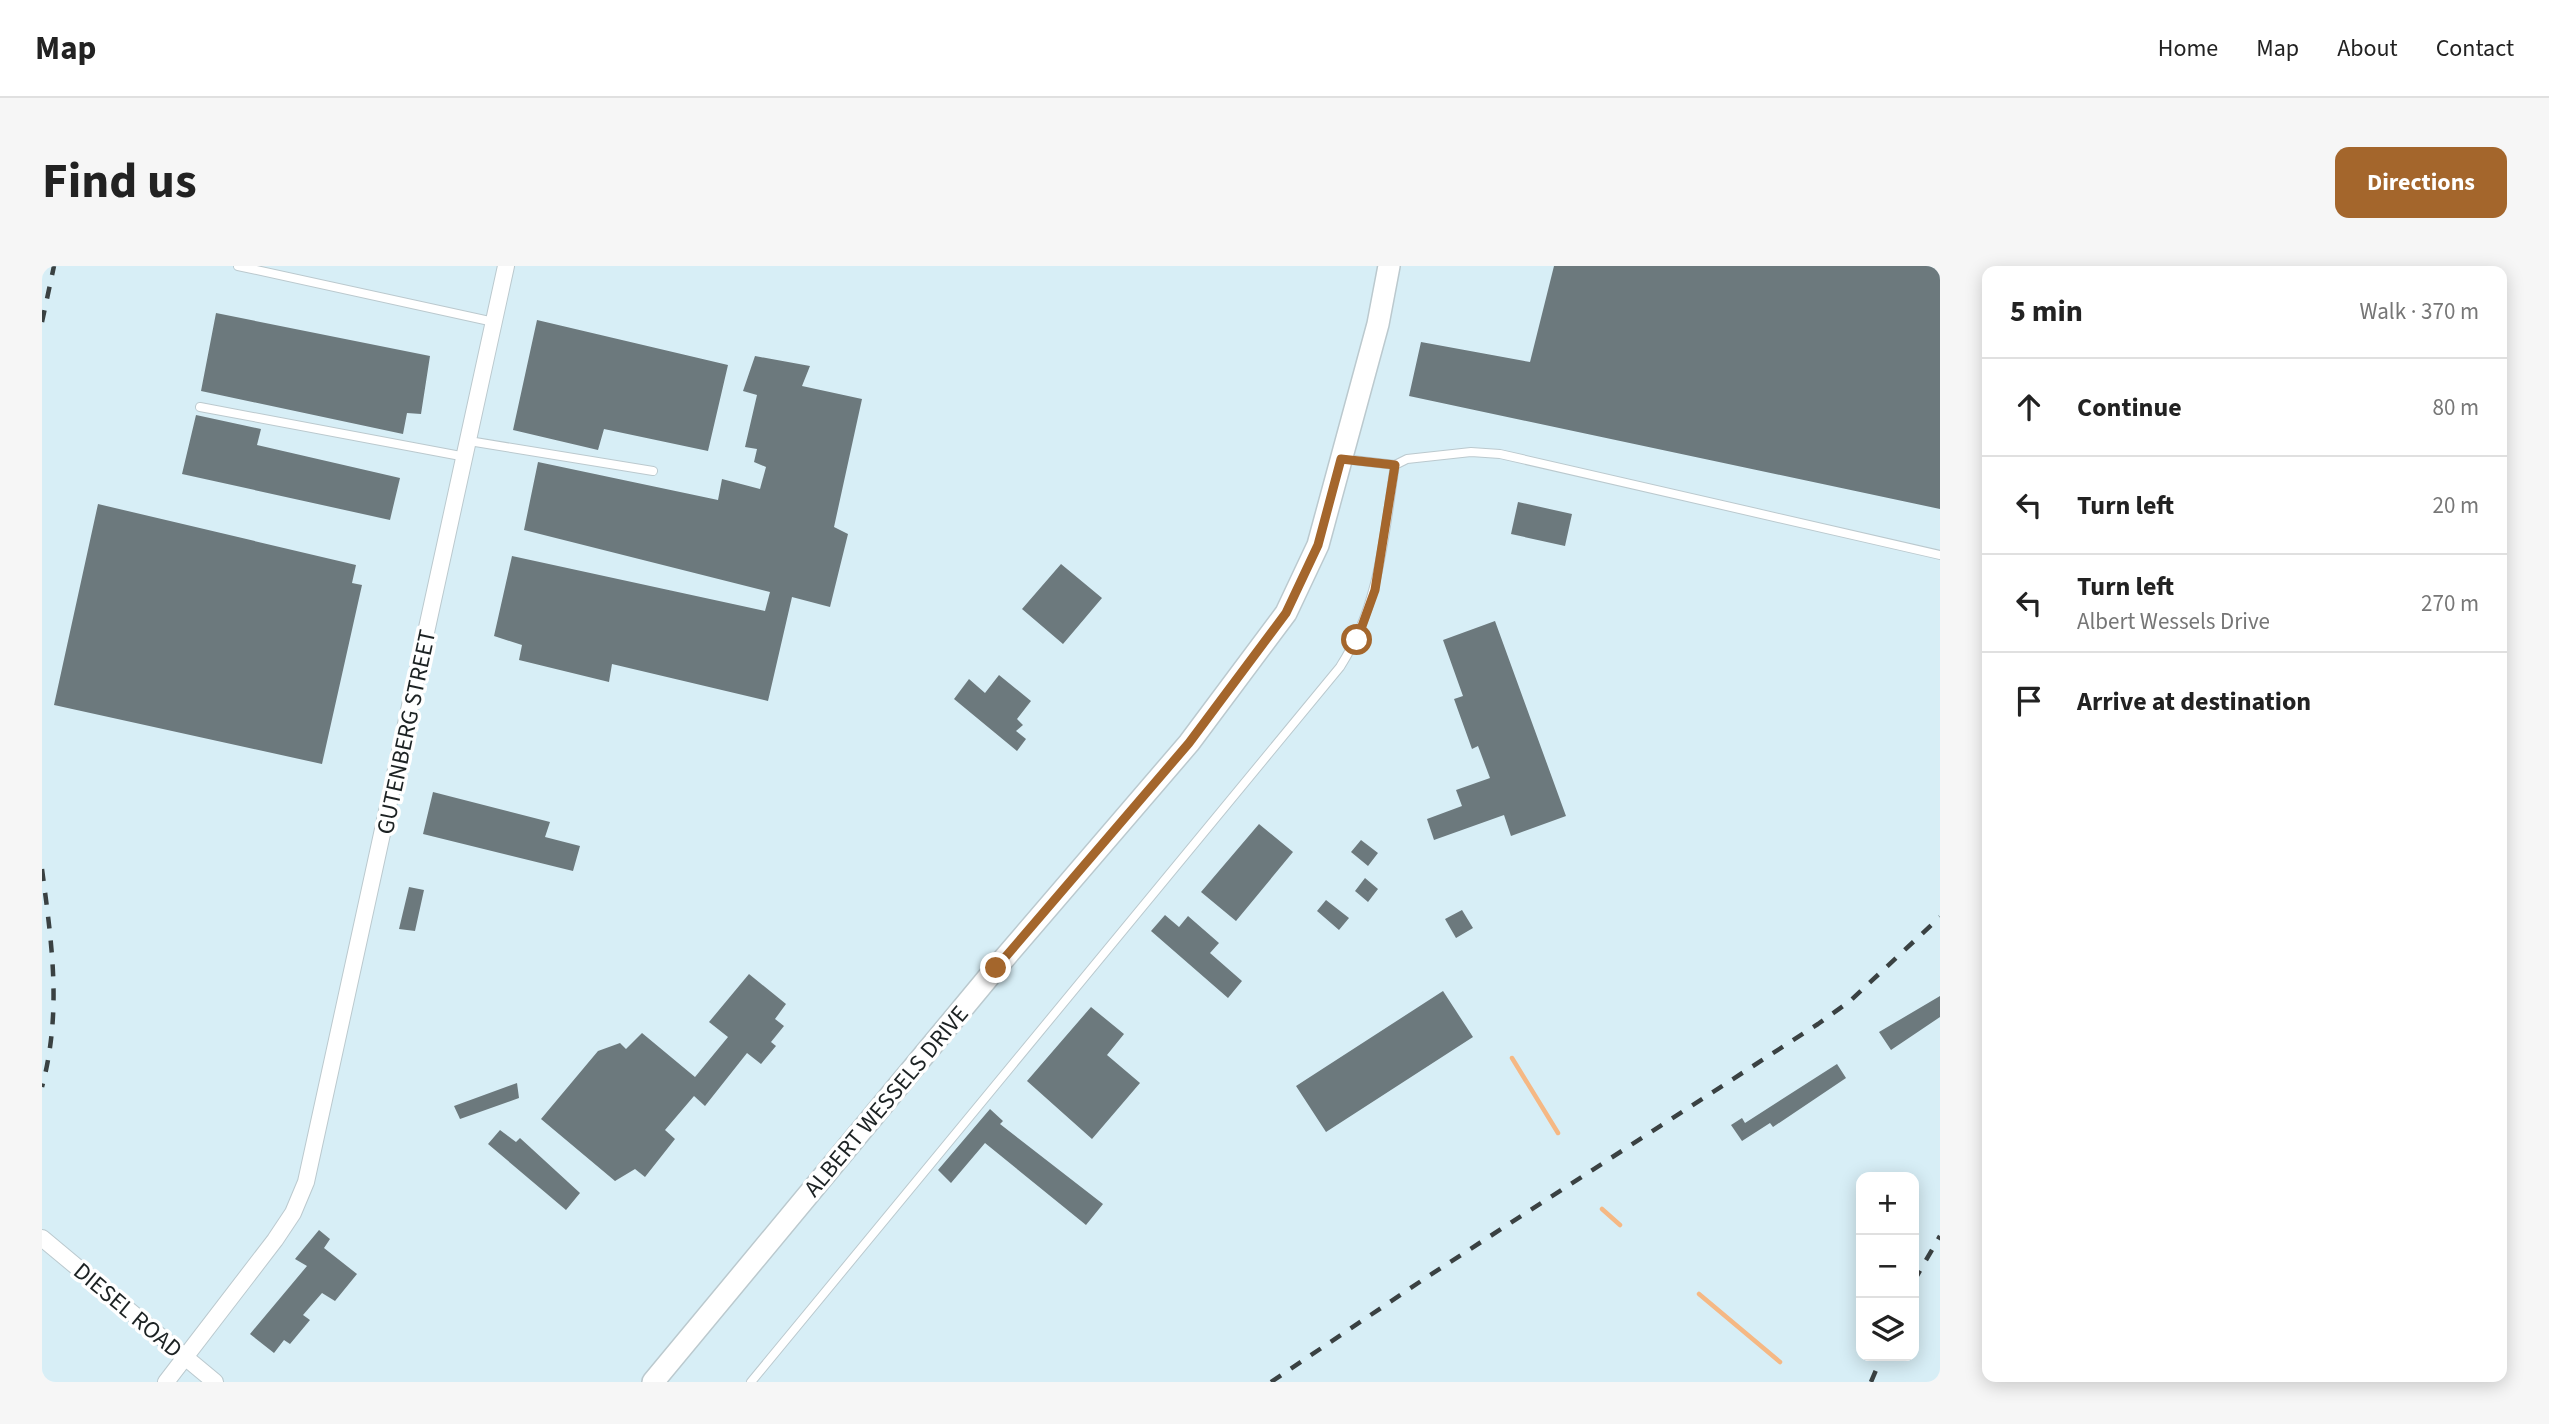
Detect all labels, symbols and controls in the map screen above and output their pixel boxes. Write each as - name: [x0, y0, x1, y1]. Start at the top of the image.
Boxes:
- text: Map: [35, 25, 96, 72]
- text: Home: [2158, 31, 2218, 66]
- text: Map: [2256, 31, 2299, 66]
- text: About: [2337, 31, 2398, 66]
- text: Contact: [2436, 31, 2514, 66]
- text: Find us: [42, 147, 197, 217]
- button: Directions: [2335, 147, 2507, 218]
- text: 5 min: [2010, 290, 2083, 333]
- text: Walk · 370 m: [2360, 295, 2479, 328]
- icon: ahead: [2010, 388, 2048, 426]
- text: Continue: [2077, 389, 2182, 426]
- text: 80 m: [2432, 391, 2479, 424]
- icon: left: [2010, 486, 2048, 524]
- text: Turn left: [2077, 487, 2174, 524]
- text: 20 m: [2432, 489, 2479, 522]
- text: Turn left: [2077, 568, 2174, 605]
- icon: left: [2010, 584, 2048, 622]
- text: 270 m: [2421, 587, 2479, 620]
- text: Albert Wessels Drive: [2077, 605, 2270, 638]
- route start: [1341, 624, 1372, 655]
- street label: GUTENBERG STREET: [368, 626, 445, 838]
- icon: arrive: [2010, 682, 2048, 720]
- text: Arrive at destination: [2077, 683, 2311, 720]
- route end: [980, 952, 1011, 983]
- street label: ALBERT WESSELS DRIVE: [796, 998, 977, 1205]
- map controls: [1856, 1172, 1919, 1361]
- button: +: [1856, 1172, 1919, 1235]
- button: −: [1856, 1235, 1919, 1298]
- street label: DIESEL ROAD: [66, 1254, 190, 1366]
- button: layers: [1856, 1298, 1919, 1361]

